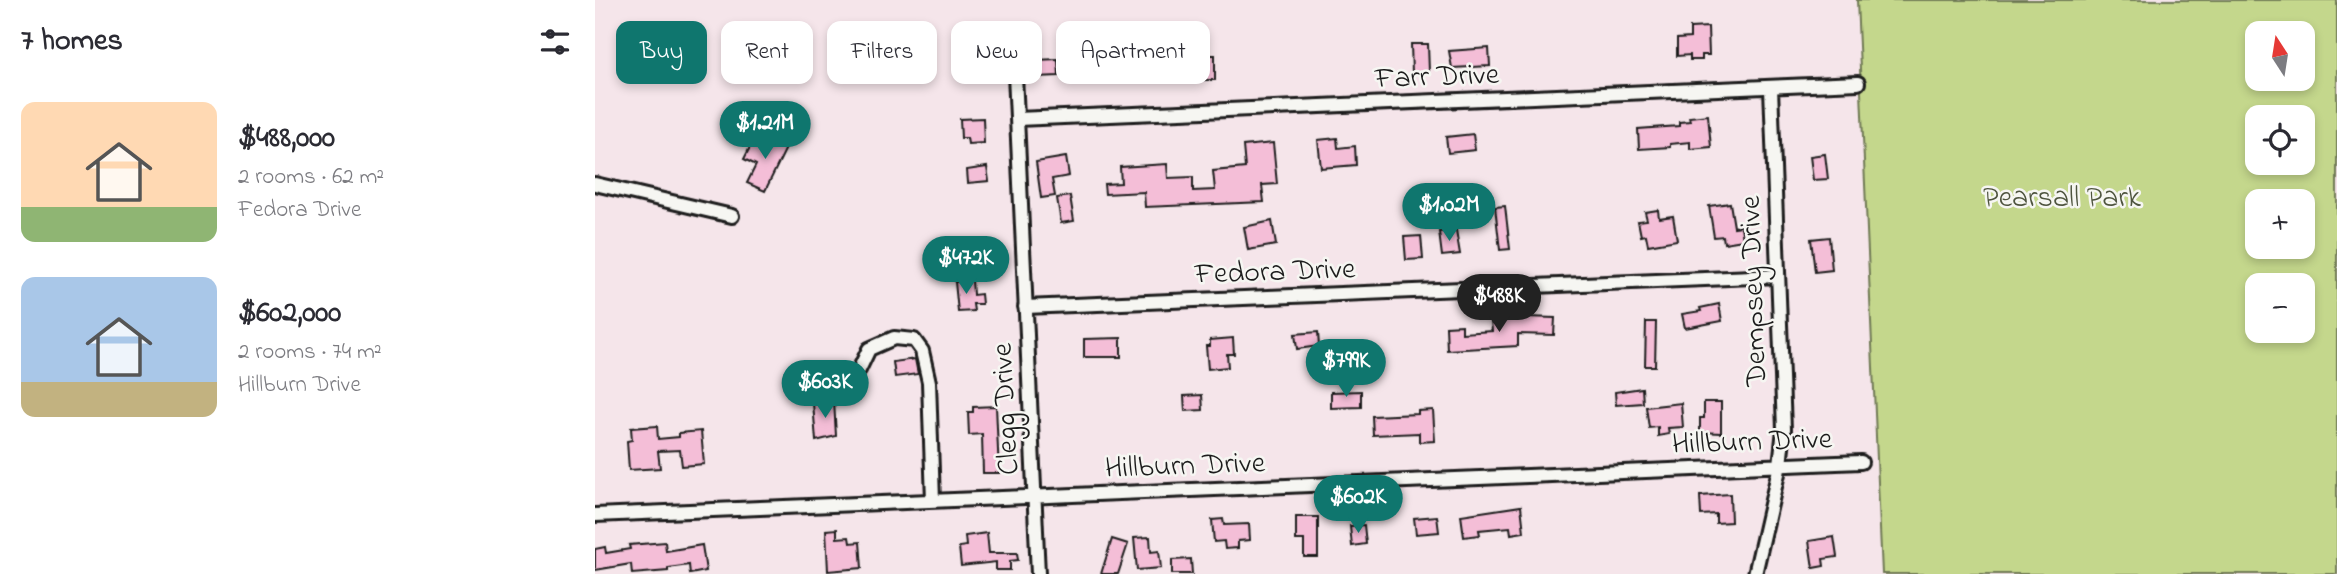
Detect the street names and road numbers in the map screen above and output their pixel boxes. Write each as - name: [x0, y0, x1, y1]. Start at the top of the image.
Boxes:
- street label: Farr Drive: [1373, 54, 1501, 102]
- street label: Dempsey Drive: [1730, 194, 1780, 388]
- street label: Fedora Drive: [1193, 248, 1357, 298]
- street label: Clegg Drive: [982, 341, 1032, 476]
- street label: Hillburn Drive: [1671, 418, 1833, 468]
- street label: Hillburn Drive: [1104, 442, 1266, 492]

